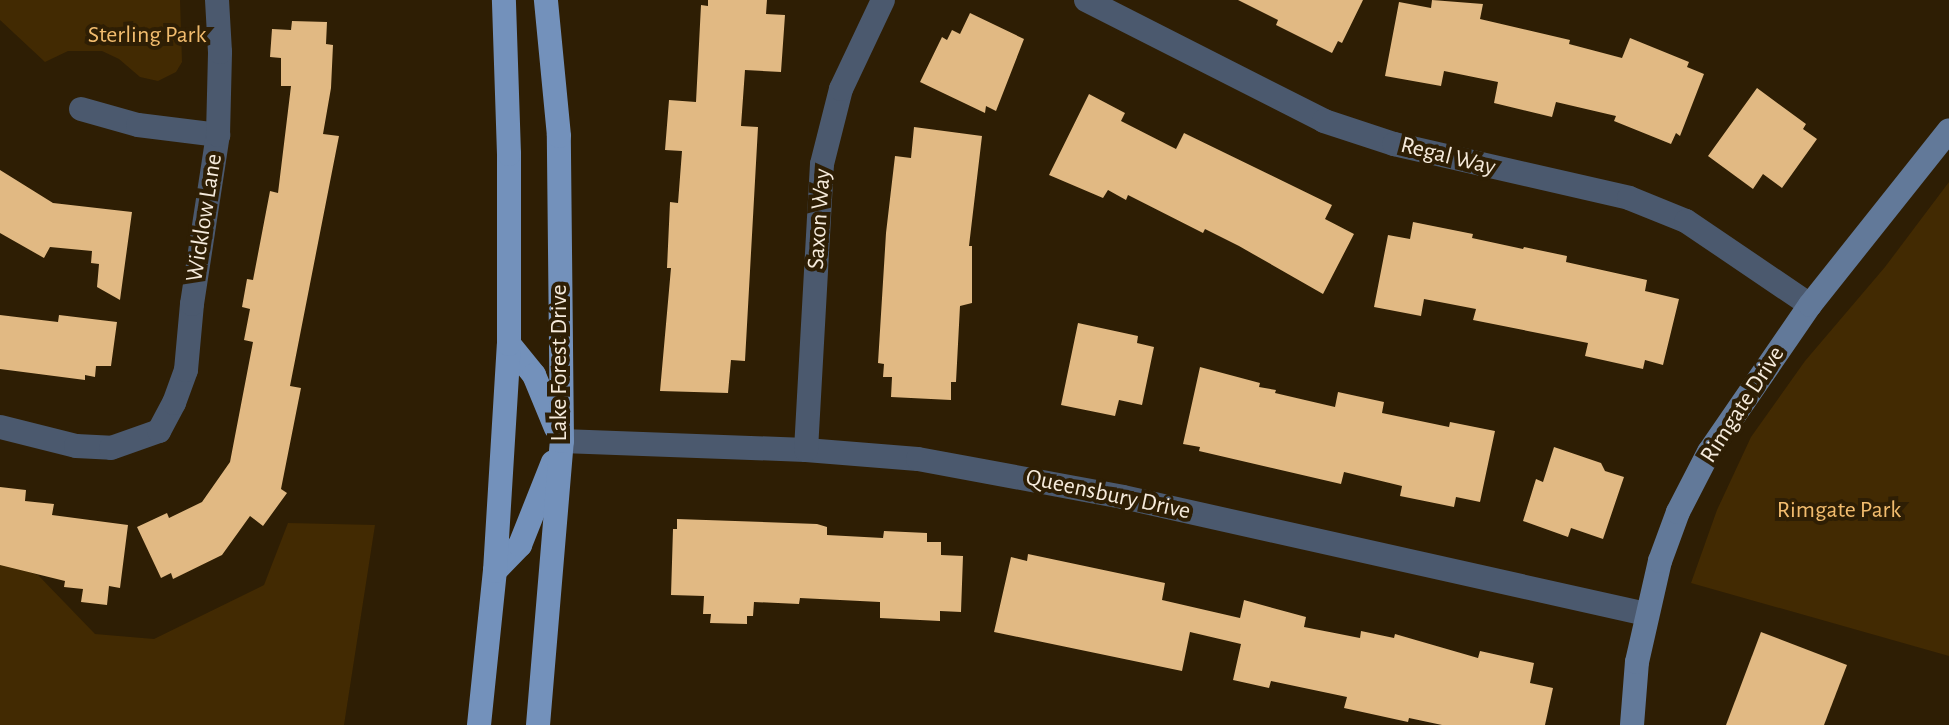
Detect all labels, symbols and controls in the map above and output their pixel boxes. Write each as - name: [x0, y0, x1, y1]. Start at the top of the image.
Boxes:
- park label: Sterling Park: [88, 22, 206, 50]
- street label: Regal Way: [1398, 131, 1498, 183]
- street label: Wicklow Lane: [181, 152, 229, 284]
- street label: Saxon Way: [802, 168, 838, 270]
- street label: Lake Forest Drive: [546, 285, 574, 441]
- street label: Rimgate Drive: [1695, 341, 1791, 469]
- street label: Queensbury Drive: [1023, 464, 1193, 526]
- park label: Rimgate Park: [1777, 497, 1901, 525]

